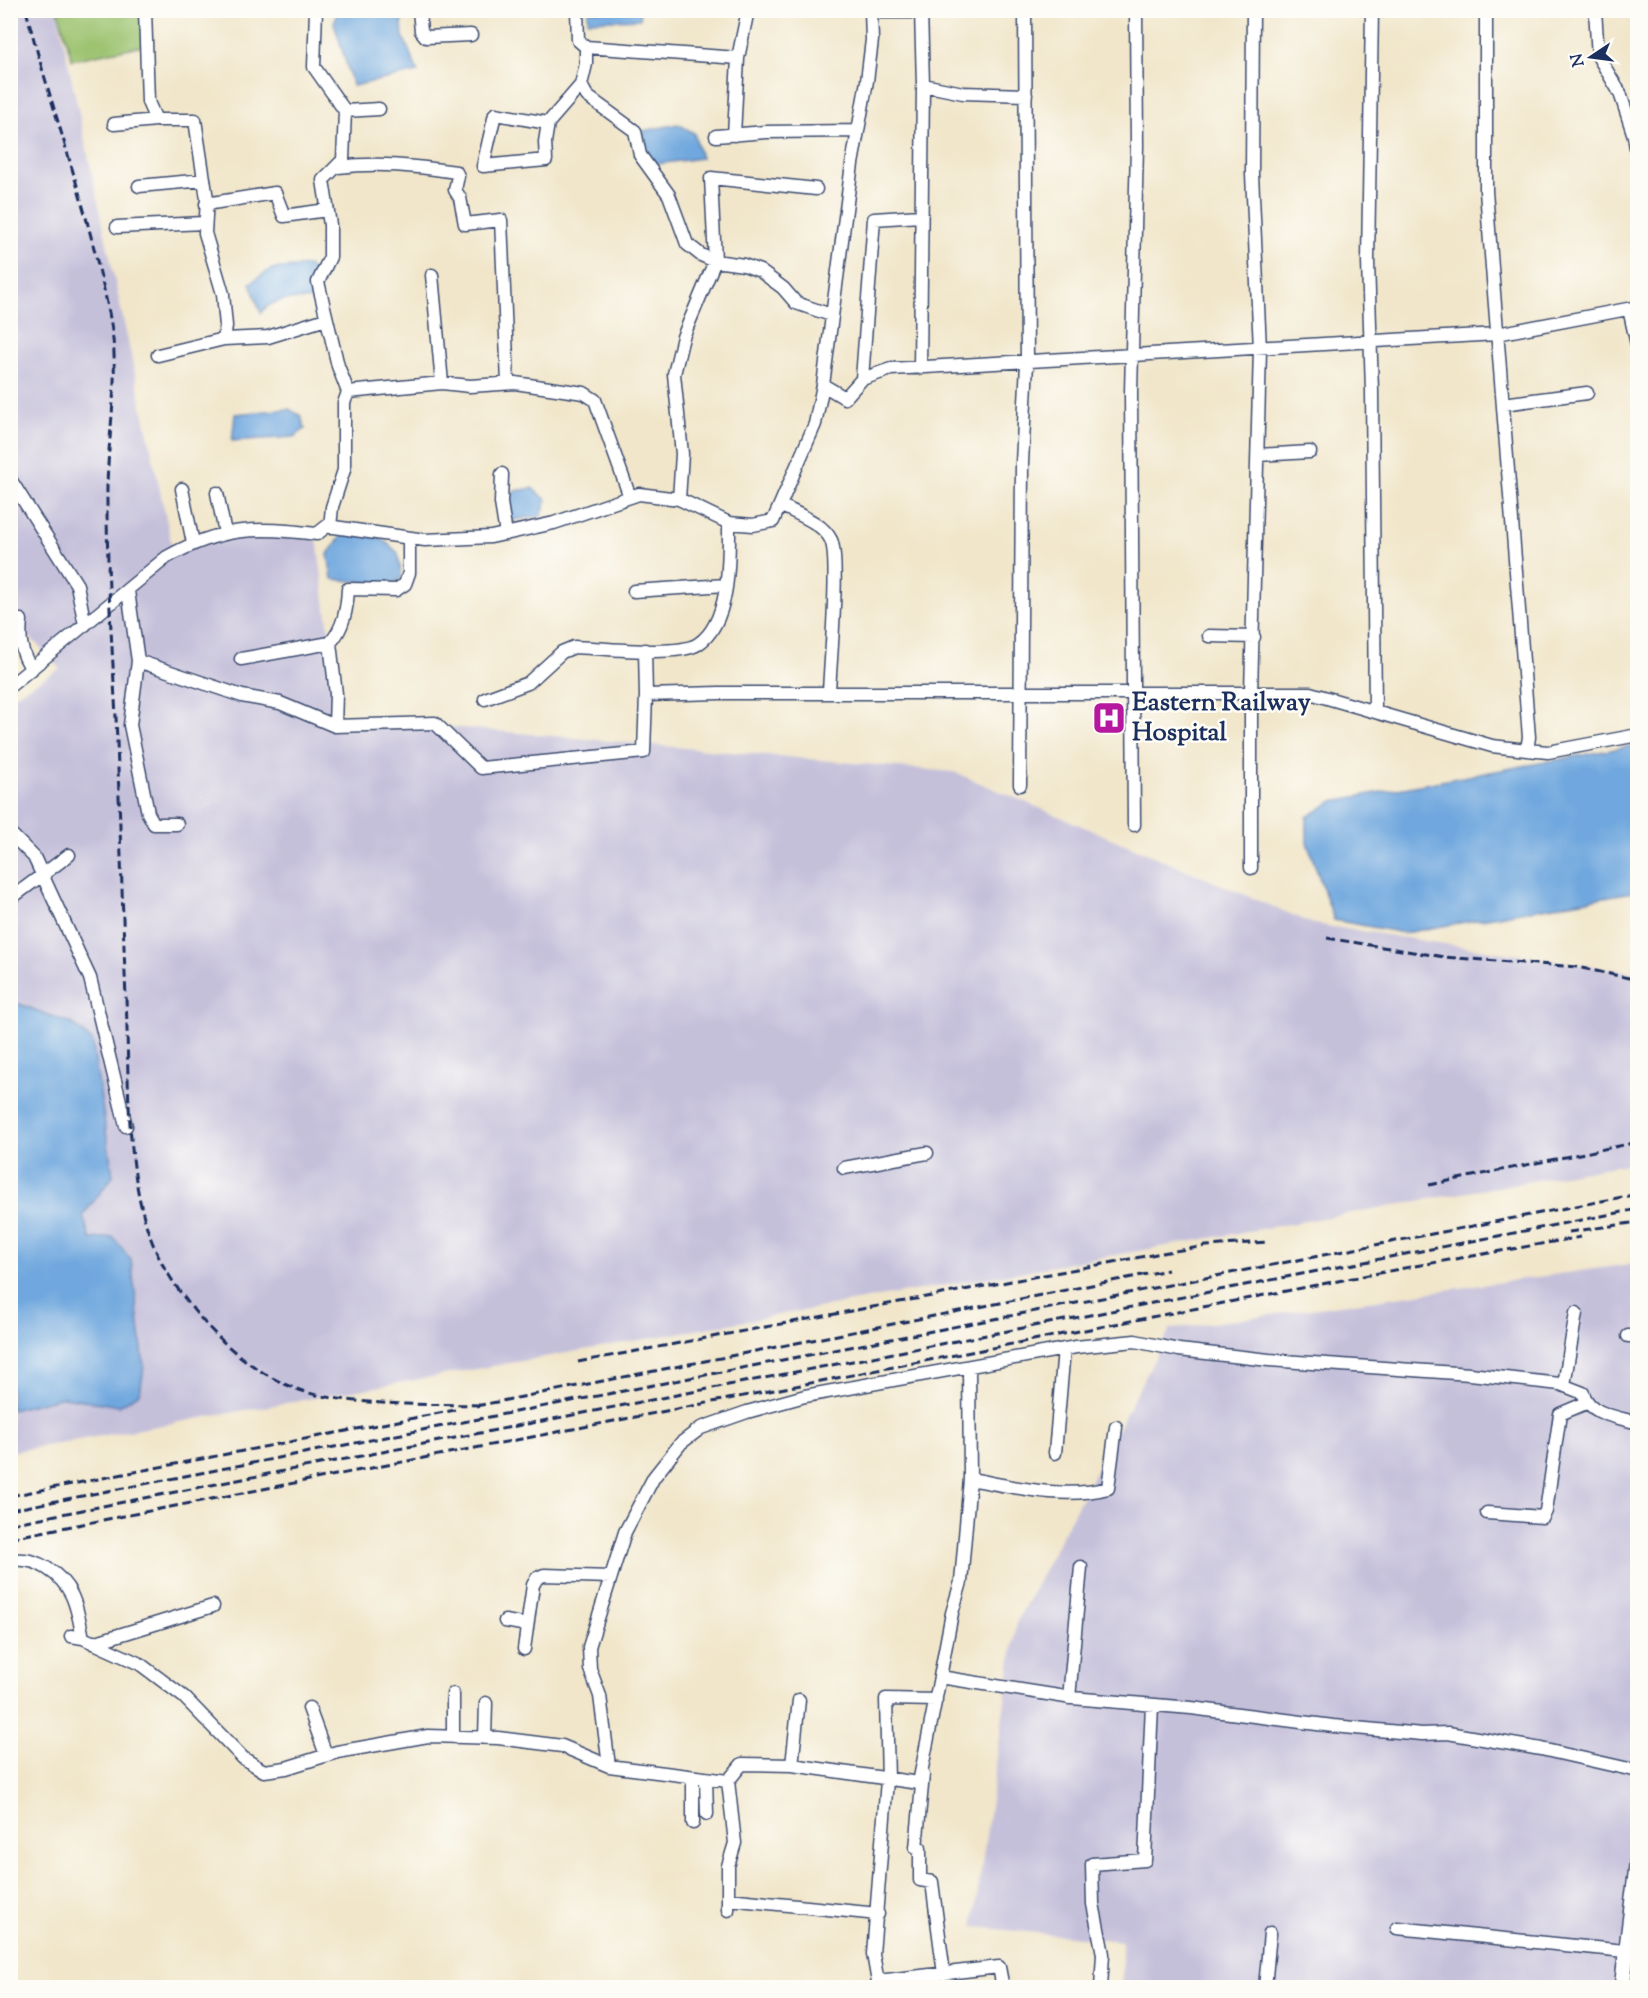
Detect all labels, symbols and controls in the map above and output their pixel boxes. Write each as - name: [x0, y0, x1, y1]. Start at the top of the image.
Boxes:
- north arrow: [1561, 27, 1621, 87]
- text: N: [1566, 51, 1591, 69]
- place label: Eastern Railway Hospital: [1132, 685, 1311, 752]
- hospital icon: Eastern Railway Hospital: [1091, 700, 1127, 736]

